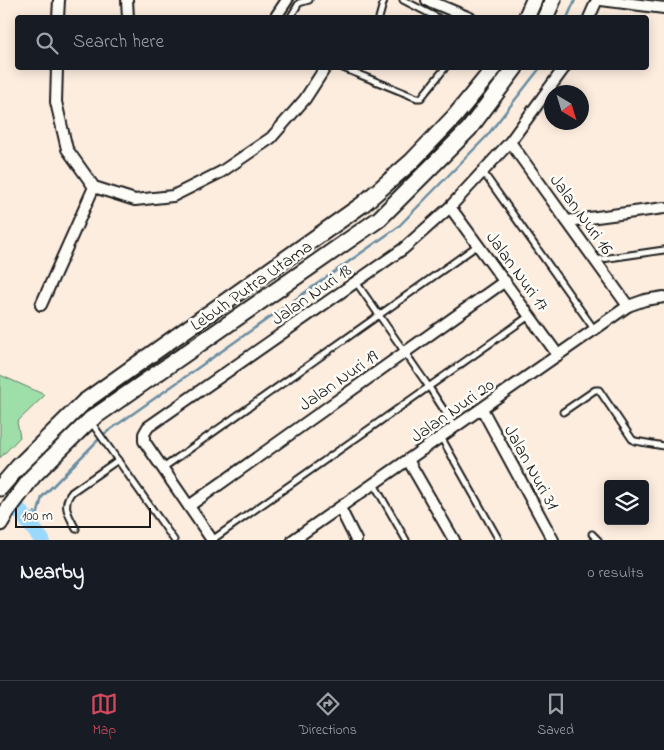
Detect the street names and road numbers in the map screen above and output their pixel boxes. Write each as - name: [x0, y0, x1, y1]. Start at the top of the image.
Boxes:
- street label: Jalan Nuri 16: [542, 170, 619, 261]
- street label: Jalan Nuri 17: [478, 227, 555, 318]
- street label: Lebuh Putra Utama: [186, 235, 318, 339]
- street label: Jalan Nuri 18: [267, 258, 358, 333]
- street label: Jalan Nuri 19: [294, 344, 385, 419]
- street label: Jalan Nuri 20: [406, 373, 501, 450]
- street label: Jalan Nuri 31: [496, 421, 564, 515]

